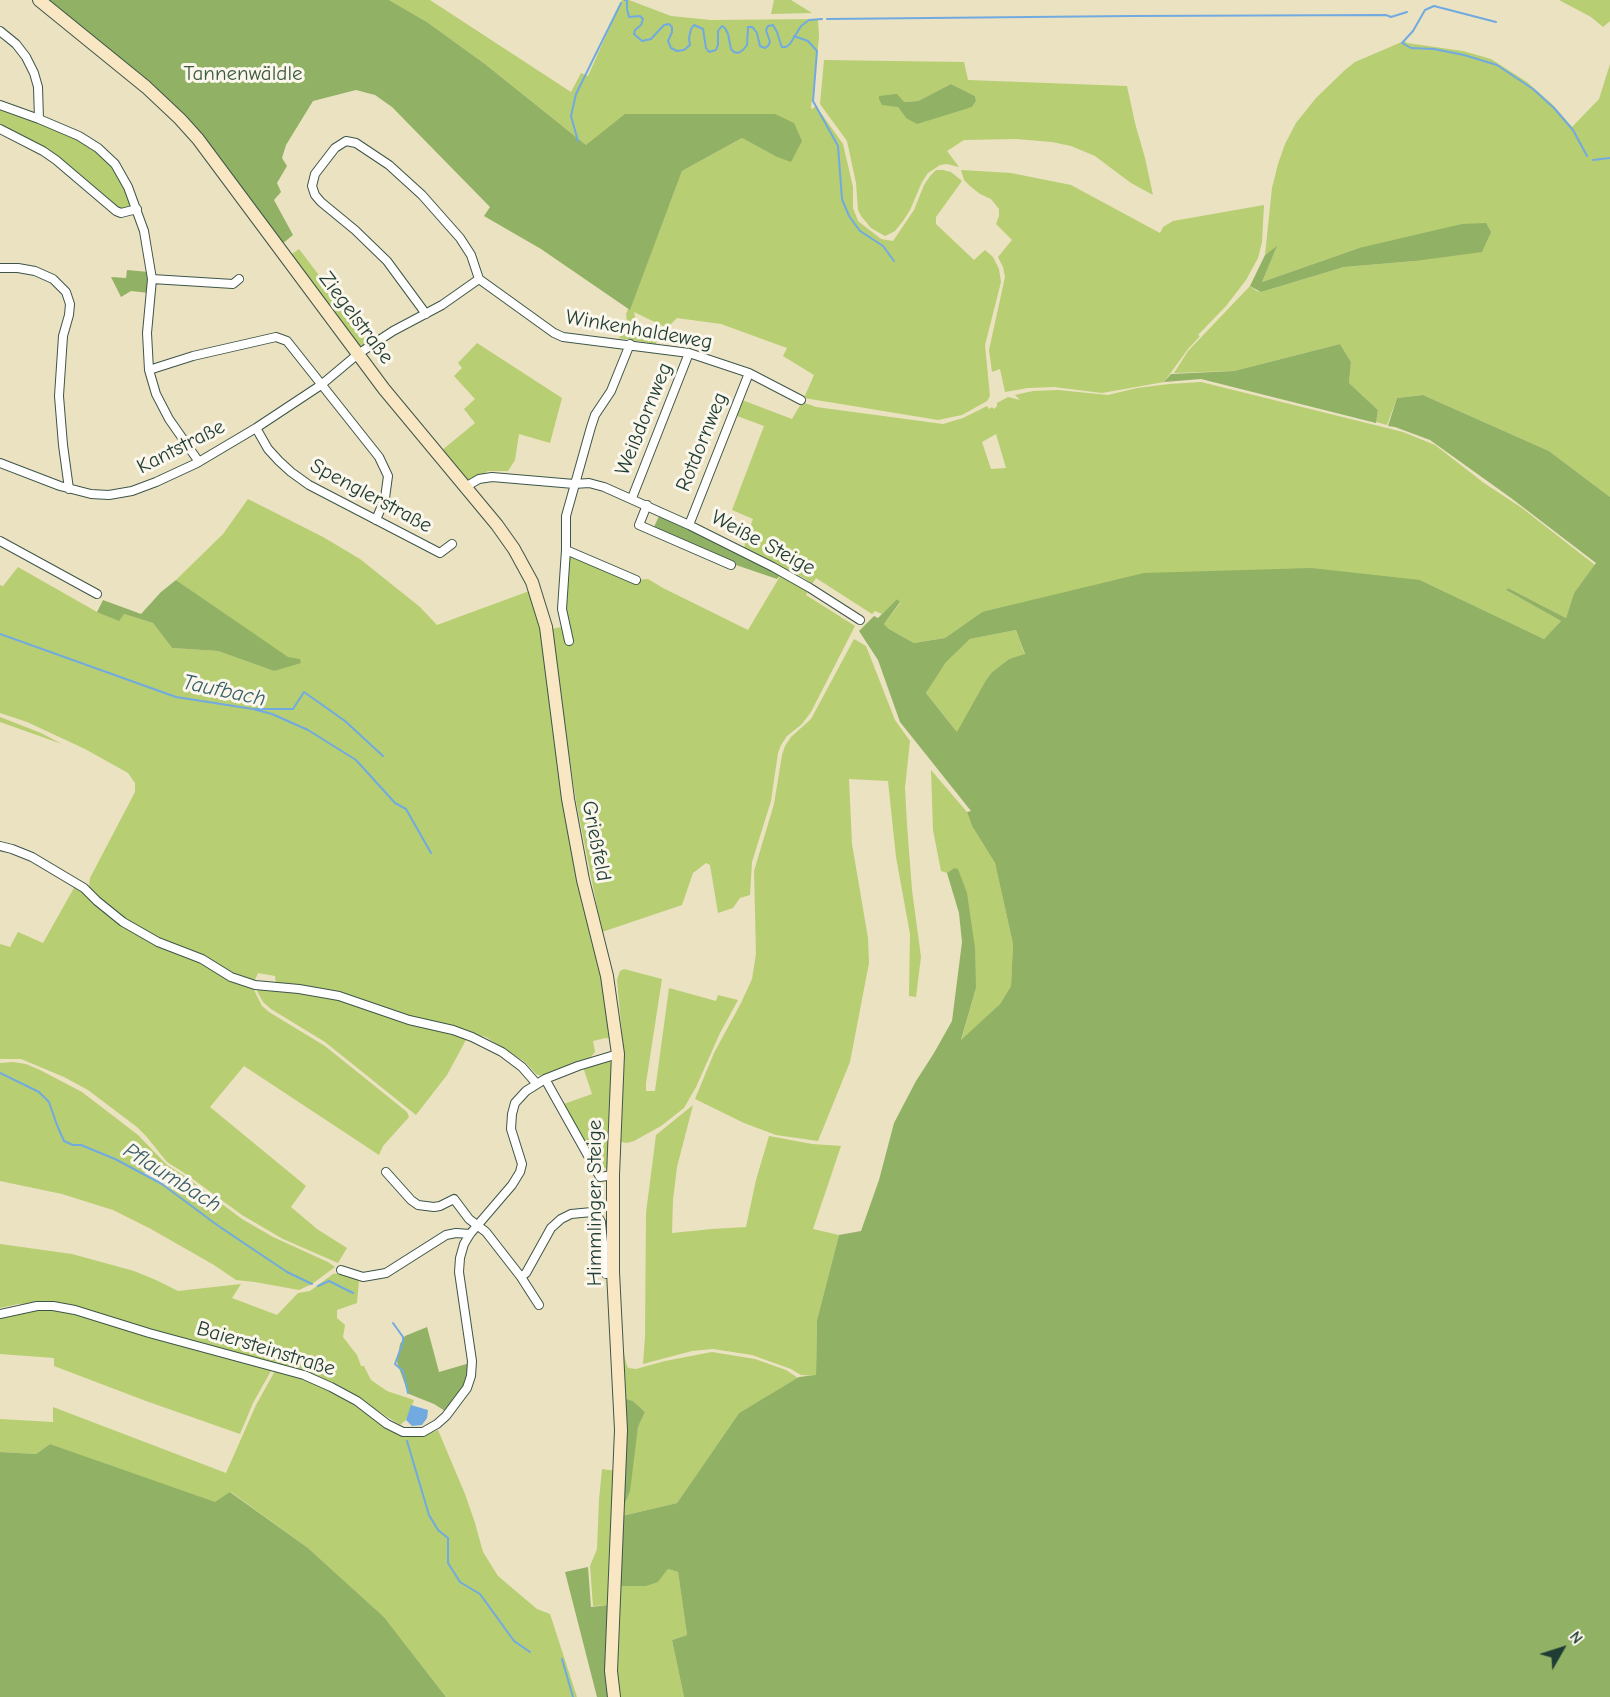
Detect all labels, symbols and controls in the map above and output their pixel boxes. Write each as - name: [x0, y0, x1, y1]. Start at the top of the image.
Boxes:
- park label: Tannenwäldle: [183, 61, 303, 87]
- street label: Ziegelstraße: [313, 267, 399, 369]
- street label: Winkenhaldeweg: [564, 305, 714, 355]
- street label: Weißdornweg: [610, 359, 678, 479]
- street label: Rotdornweg: [671, 389, 733, 495]
- street label: Kantstraße: [133, 414, 229, 480]
- street label: Spenglerstraße: [306, 453, 436, 539]
- street label: Weiße Steige: [707, 505, 819, 581]
- water label: Taufbach: [180, 669, 268, 713]
- street label: Grießfeld: [576, 799, 616, 883]
- street label: Himmlinger Steige: [582, 1120, 608, 1286]
- water label: Pflaumbach: [118, 1138, 226, 1218]
- street label: Baiersteinstraße: [194, 1316, 338, 1382]
- north arrow: [1532, 1619, 1592, 1679]
- text: N: [1566, 1628, 1586, 1647]

